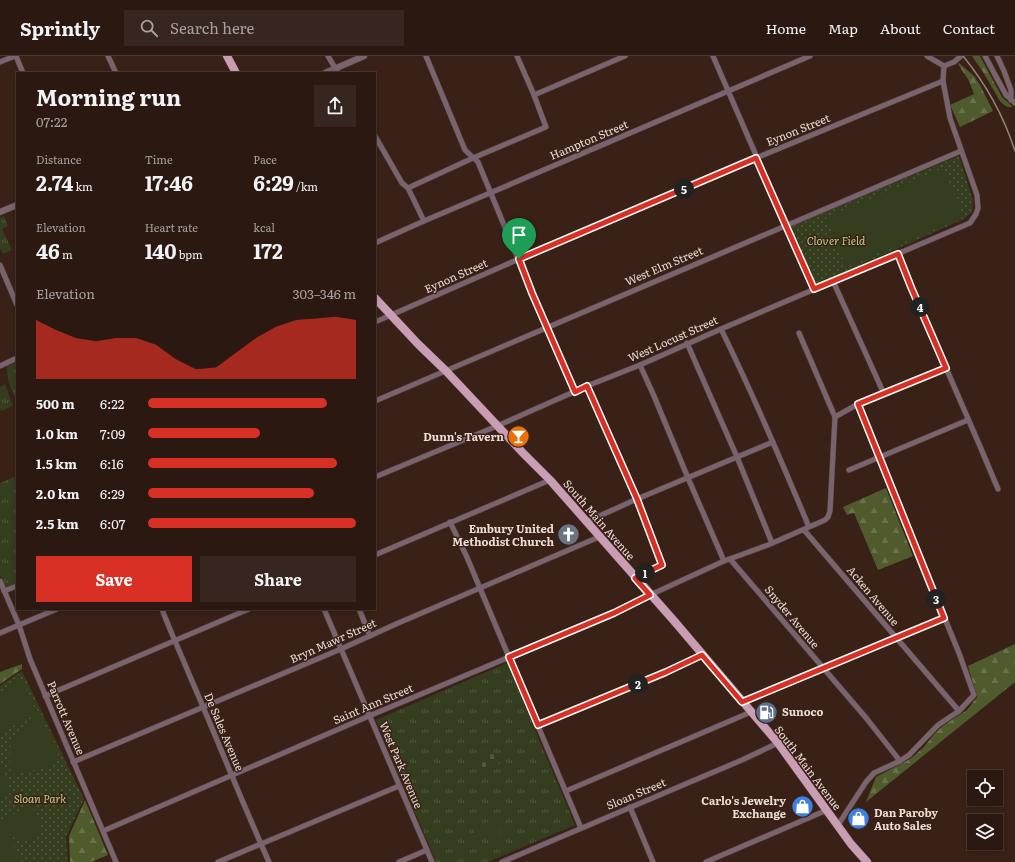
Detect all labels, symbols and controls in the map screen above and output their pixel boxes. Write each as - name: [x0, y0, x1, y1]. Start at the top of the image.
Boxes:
- search box: [124, 10, 404, 46]
- text: Sprintly: [20, 14, 100, 42]
- text: Search here: [170, 16, 254, 39]
- icon: search: [138, 17, 160, 39]
- text: Home: [766, 18, 806, 38]
- text: Map: [828, 18, 858, 38]
- text: About: [880, 18, 921, 38]
- text: Contact: [943, 18, 995, 38]
- text: Morning run: [36, 80, 181, 113]
- button: share: [314, 85, 356, 127]
- street label: Eynon Street: [763, 109, 832, 149]
- text: 07:22: [36, 112, 67, 131]
- street label: Hampton Street: [547, 115, 631, 163]
- text: Distance: [36, 151, 81, 167]
- text: Time: [145, 151, 173, 167]
- text: Pace: [253, 151, 277, 167]
- text: 2.74: [36, 167, 73, 197]
- text: 17:46: [145, 167, 193, 197]
- text: 6:29: [253, 167, 294, 197]
- text: km: [73, 178, 93, 194]
- text: /km: [294, 178, 318, 194]
- pin: 5: [674, 179, 694, 199]
- text: 5: [681, 181, 687, 197]
- pin: [502, 218, 536, 259]
- text: Elevation: [36, 219, 86, 235]
- text: Heart rate: [145, 219, 198, 235]
- text: kcal: [253, 219, 275, 235]
- icon: arrive: [508, 224, 530, 246]
- park label: Clover Field: [807, 232, 866, 248]
- text: 46: [36, 235, 60, 265]
- text: 140: [145, 235, 177, 265]
- text: 172: [253, 235, 283, 265]
- street label: West Elm Street: [622, 241, 705, 289]
- text: m: [60, 246, 73, 262]
- text: bpm: [177, 246, 203, 262]
- street label: Eynon Street: [421, 254, 490, 296]
- text: Elevation: [36, 284, 95, 303]
- text: 303–346 m: [293, 284, 356, 303]
- pin: 4: [910, 297, 930, 317]
- text: 4: [917, 299, 923, 315]
- street label: West Locust Street: [625, 311, 721, 365]
- text: 500 m: [36, 394, 75, 413]
- text: 6:22: [100, 394, 124, 413]
- text: 1.0 km: [36, 424, 78, 443]
- text: 7:09: [100, 424, 125, 443]
- bar icon: Dunn's Tavern: [506, 424, 532, 450]
- place label: Dunn's Tavern: [423, 428, 504, 444]
- text: 1.5 km: [36, 454, 77, 473]
- text: 6:16: [100, 454, 124, 473]
- street label: South Main Avenue: [560, 476, 639, 563]
- text: 2.0 km: [36, 484, 80, 503]
- text: 6:29: [100, 484, 125, 503]
- text: 2.5 km: [36, 514, 79, 533]
- text: 6:07: [100, 514, 125, 533]
- place label: Embury United Methodist Church: [452, 520, 554, 549]
- church icon: Embury United Methodist Church: [556, 522, 582, 548]
- button: Save: [36, 556, 192, 602]
- button: Share: [200, 556, 356, 602]
- street label: Acken Avenue: [844, 562, 904, 629]
- pin: 1: [635, 563, 655, 583]
- text: 1: [643, 565, 647, 581]
- street label: Snyder Avenue: [762, 581, 824, 651]
- pin: 3: [926, 589, 946, 609]
- text: 3: [933, 591, 939, 607]
- street label: Bryn Mawr Street: [287, 614, 379, 666]
- pin: 2: [628, 674, 648, 694]
- text: 2: [635, 676, 641, 692]
- street label: Parrott Avenue: [44, 678, 90, 757]
- street label: Saint Ann Street: [330, 679, 416, 727]
- street label: De Sales Avenue: [201, 690, 249, 773]
- fuel station icon: Sunoco: [754, 699, 780, 725]
- place label: Sunoco: [782, 703, 824, 719]
- street label: West Park Avenue: [376, 719, 428, 811]
- street label: South Main Avenue: [772, 722, 846, 813]
- map controls: [967, 770, 1003, 850]
- button: locate: [967, 770, 1003, 806]
- street label: Sloan Street: [603, 773, 668, 813]
- park label: Sloan Park: [14, 790, 66, 806]
- place label: Carlo's Jewelry Exchange: [701, 792, 786, 821]
- shop icon: Carlo's Jewelry Exchange: [789, 794, 815, 820]
- place label: Dan Paroby Auto Sales: [874, 804, 938, 833]
- shop icon: Dan Paroby Auto Sales: [845, 806, 871, 832]
- button: layers: [967, 814, 1003, 850]

